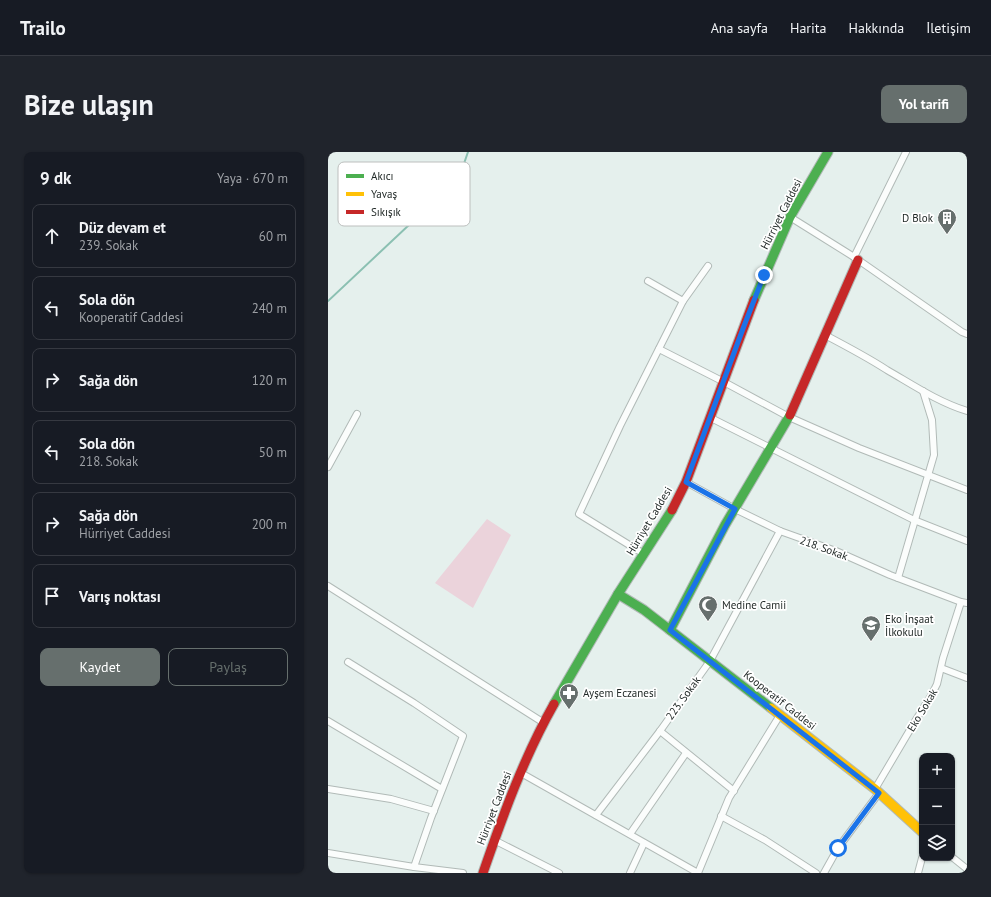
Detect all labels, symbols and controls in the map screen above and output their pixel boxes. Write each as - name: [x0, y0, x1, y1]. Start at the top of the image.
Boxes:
- text: Trailo: [20, 16, 66, 40]
- text: Ana sayfa: [711, 19, 768, 37]
- text: Harita: [790, 19, 827, 37]
- text: Hakkında: [849, 19, 904, 37]
- text: İletişim: [926, 19, 971, 37]
- button: Yol tarifi: [881, 85, 967, 123]
- text: Bize ulaşın: [24, 86, 154, 123]
- legend: [338, 162, 470, 226]
- text: 9 dk: [40, 167, 71, 189]
- text: Akıcı: [371, 169, 394, 183]
- text: Yaya · 670 m: [217, 170, 288, 187]
- street label: Hürriyet Caddesi: [757, 176, 805, 252]
- text: Yavaş: [371, 187, 398, 201]
- text: Sıkışık: [371, 205, 402, 219]
- building icon: D Blok: [936, 207, 958, 235]
- place label: D Blok: [902, 211, 934, 225]
- text: Düz devam et: [79, 218, 166, 237]
- icon: ahead: [41, 225, 63, 247]
- text: 60 m: [259, 228, 287, 245]
- text: 239. Sokak: [79, 237, 138, 254]
- route end: [755, 266, 773, 284]
- text: Sola dön: [79, 290, 135, 309]
- icon: left: [41, 297, 63, 319]
- text: 240 m: [252, 300, 287, 317]
- text: Kooperatif Caddesi: [79, 309, 183, 326]
- icon: right: [41, 369, 63, 391]
- text: Sağa dön: [79, 371, 138, 390]
- text: 120 m: [252, 372, 287, 389]
- text: Sola dön: [79, 434, 135, 453]
- icon: left: [41, 441, 63, 463]
- text: 50 m: [259, 444, 287, 461]
- text: 218. Sokak: [79, 453, 138, 470]
- street label: Hürriyet Caddesi: [623, 484, 675, 558]
- text: Sağa dön: [79, 506, 138, 525]
- icon: right: [41, 513, 63, 535]
- text: 200 m: [252, 516, 287, 533]
- text: Hürriyet Caddesi: [79, 525, 171, 542]
- street label: 218. Sokak: [798, 533, 851, 563]
- icon: arrive: [41, 585, 63, 607]
- text: Varış noktası: [79, 587, 161, 606]
- mosque icon: Medine Camii: [697, 594, 719, 622]
- place label: Medine Camii: [722, 598, 786, 612]
- place label: Eko İnşaat İlkokulu: [885, 612, 934, 639]
- school or university icon: Eko İnşaat İlkokulu: [860, 614, 882, 642]
- button: Kaydet: [40, 648, 160, 686]
- button: Paylaş: [168, 648, 288, 686]
- street label: Kooperatif Caddesi: [741, 667, 819, 733]
- street label: 223. Sokak: [663, 673, 704, 722]
- pharmacy icon: Ayşem Eczanesi: [558, 682, 580, 710]
- street label: Eko Sokak: [904, 685, 941, 734]
- place label: Ayşem Eczanesi: [583, 686, 657, 700]
- map controls: [919, 753, 955, 861]
- button: +: [919, 753, 955, 789]
- street label: Hürriyet Caddesi: [474, 769, 514, 847]
- button: −: [919, 789, 955, 825]
- button: layers: [919, 825, 955, 861]
- route start: [829, 839, 847, 857]

